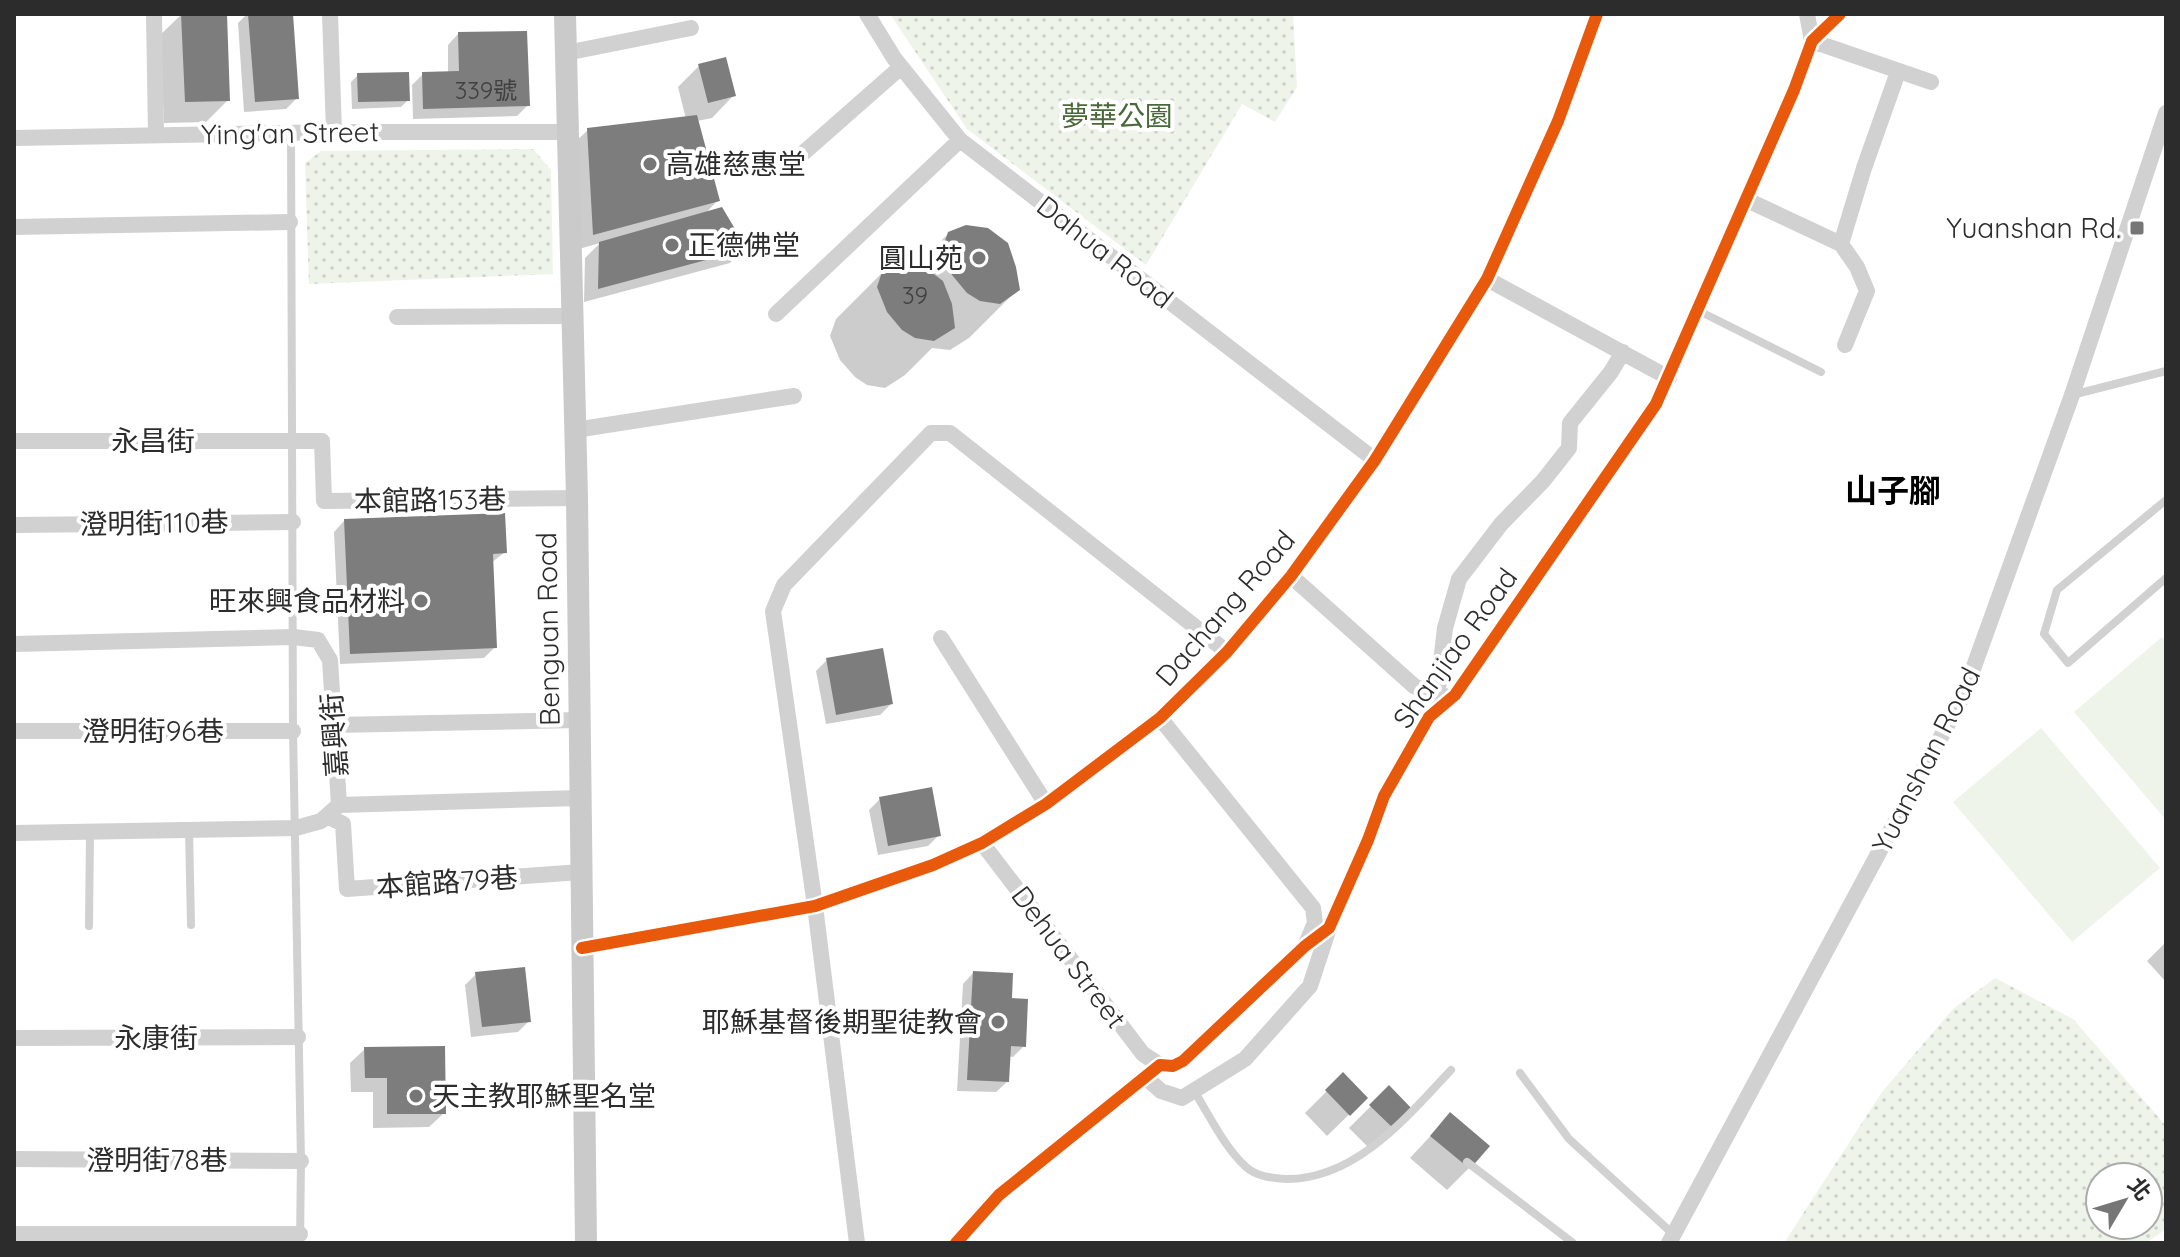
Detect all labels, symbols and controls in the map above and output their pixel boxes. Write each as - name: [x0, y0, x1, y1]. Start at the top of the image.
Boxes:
- house number: 339號: [455, 75, 517, 105]
- park label: 夢華公園: [1061, 98, 1173, 133]
- street label: Ying'an Street: [201, 113, 379, 152]
- place label: 高雄慈惠堂: [666, 146, 806, 181]
- marker: 高雄慈惠堂: [641, 155, 659, 173]
- street label: Dahua Road: [1030, 188, 1180, 316]
- place label: Yuanshan Rd.: [1946, 210, 2121, 245]
- marker: Yuanshan Rd.: [2128, 219, 2146, 237]
- place label: 正德佛堂: [688, 227, 800, 262]
- marker: 正德佛堂: [663, 236, 681, 254]
- place label: 圓山苑: [879, 240, 963, 275]
- marker: 圓山苑: [970, 249, 988, 267]
- house number: 39: [902, 280, 928, 310]
- street label: 永昌街: [111, 423, 195, 458]
- district label: 山子腳: [1845, 470, 1941, 510]
- street label: 本館路153巷: [354, 481, 506, 518]
- street label: 澄明街110巷: [79, 504, 229, 541]
- street label: Dachang Road: [1147, 523, 1302, 693]
- street label: Benguan Road: [528, 532, 567, 726]
- street label: Shanjiao Road: [1385, 561, 1524, 735]
- place label: 旺來興食品材料: [209, 583, 405, 618]
- marker: 旺來興食品材料: [412, 592, 430, 610]
- street label: Yuanshan Road: [1864, 661, 1987, 858]
- street label: 嘉興街: [313, 692, 354, 778]
- street label: 澄明街96巷: [82, 713, 224, 748]
- street label: 本館路79巷: [375, 859, 519, 904]
- street label: Dehua Street: [1005, 879, 1134, 1035]
- place label: 耶穌基督後期聖徒教會: [702, 1004, 982, 1039]
- marker: 耶穌基督後期聖徒教會: [989, 1013, 1007, 1031]
- street label: 永康街: [114, 1020, 198, 1055]
- place label: 天主教耶穌聖名堂: [432, 1078, 656, 1113]
- marker: 天主教耶穌聖名堂: [407, 1087, 425, 1105]
- street label: 澄明街78巷: [86, 1142, 228, 1177]
- north arrow: [2084, 1161, 2164, 1241]
- text: 北: [2122, 1171, 2158, 1206]

